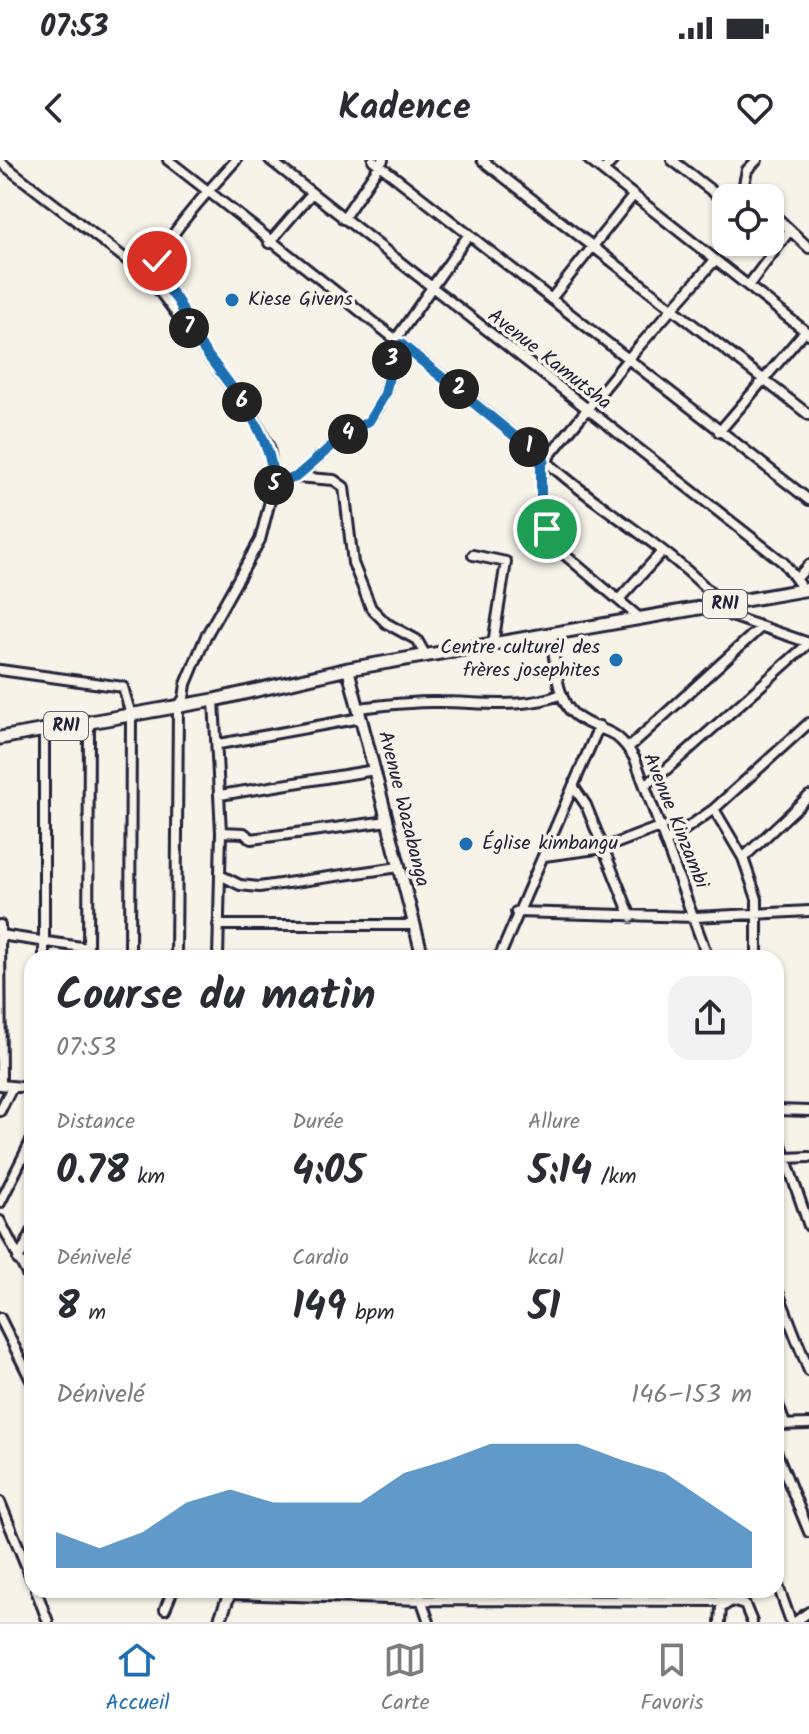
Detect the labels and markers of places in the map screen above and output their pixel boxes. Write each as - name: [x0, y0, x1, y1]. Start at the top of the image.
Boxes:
- pin: [123, 227, 191, 295]
- place label: Kiese Givens: [248, 284, 353, 316]
- marker: Kiese Givens: [223, 291, 241, 309]
- pin: 7: [169, 308, 209, 348]
- pin: 3: [372, 340, 412, 380]
- pin: 2: [439, 369, 479, 409]
- pin: 6: [222, 382, 262, 422]
- pin: 4: [328, 414, 368, 454]
- pin: 1: [509, 427, 549, 467]
- pin: 5: [254, 465, 294, 505]
- pin: [513, 495, 581, 563]
- place label: Centre culturel des frères josephites: [440, 632, 600, 687]
- marker: Centre culturel des frères josephites: [607, 651, 625, 669]
- place label: Église kimbangu: [482, 828, 618, 860]
- marker: Église kimbangu: [457, 835, 475, 853]

